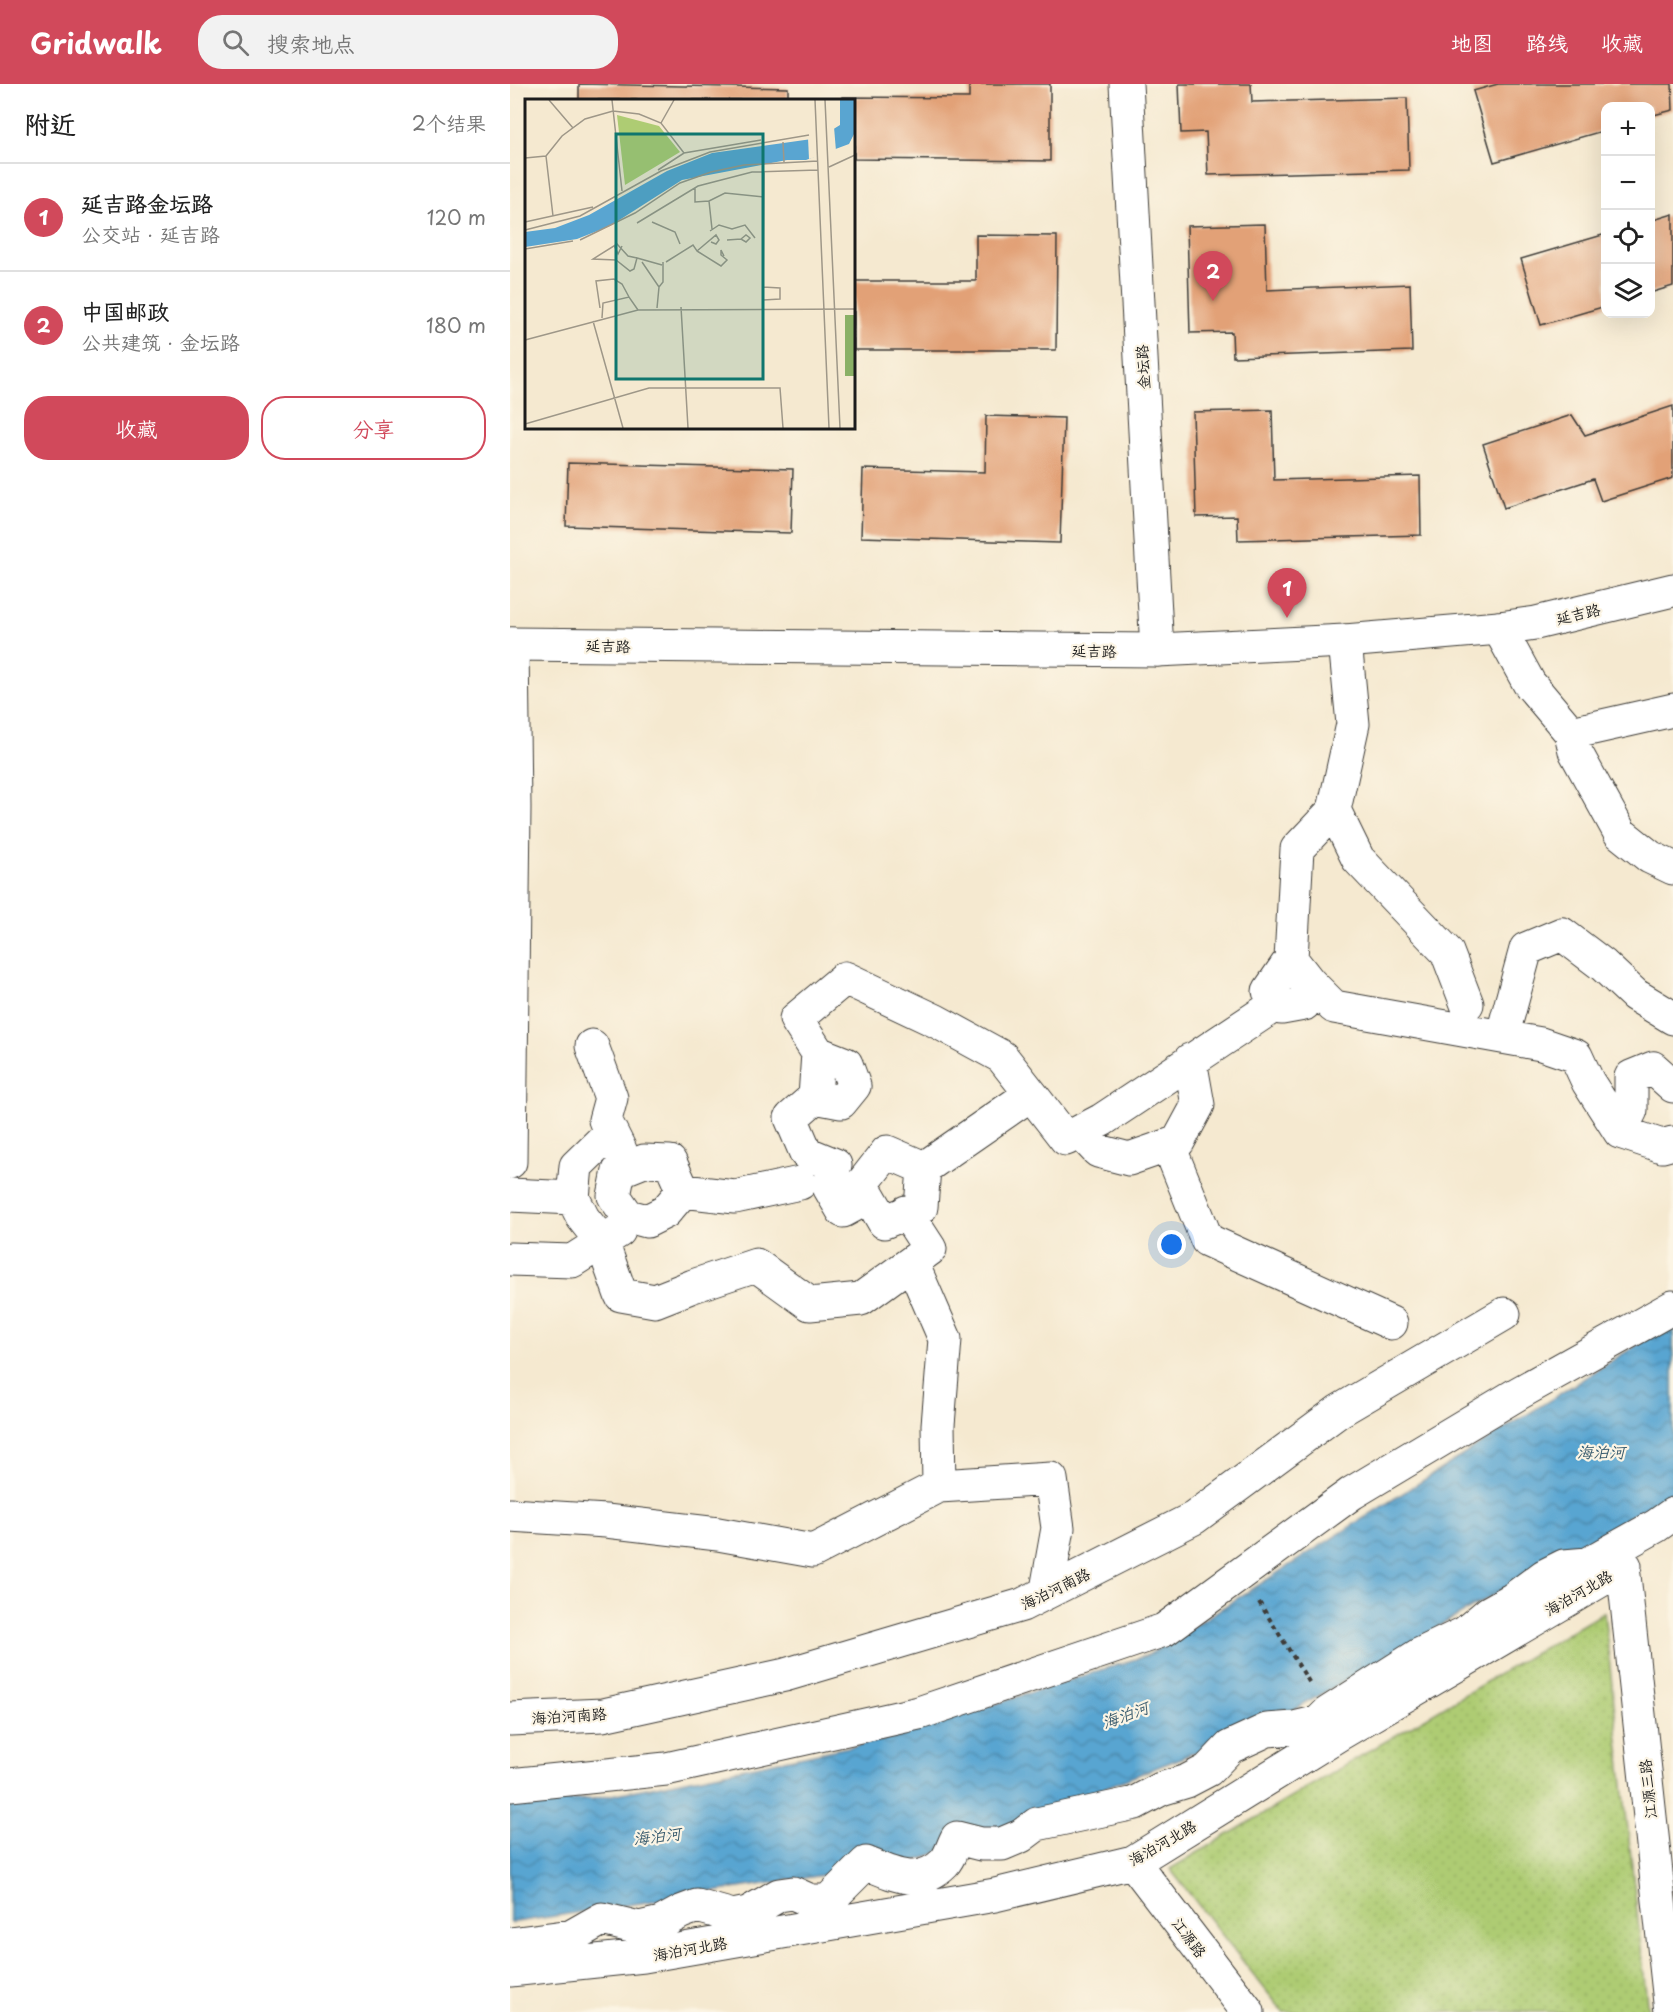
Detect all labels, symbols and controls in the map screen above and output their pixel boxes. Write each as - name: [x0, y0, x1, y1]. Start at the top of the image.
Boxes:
- search box: [198, 15, 618, 69]
- text: Gridwalk: [30, 21, 162, 64]
- icon: search: [219, 26, 252, 59]
- text: 搜索地点: [267, 26, 355, 59]
- text: 地图: [1451, 26, 1493, 58]
- text: 路线: [1526, 26, 1568, 58]
- text: 收藏: [1601, 26, 1643, 58]
- inset map: [525, 99, 855, 429]
- map controls: [1601, 102, 1655, 318]
- button: +: [1601, 102, 1655, 156]
- text: 附近: [24, 104, 76, 143]
- text: 2个结果: [412, 108, 486, 138]
- button: −: [1601, 156, 1655, 210]
- text: 延吉路金坛路: [81, 186, 213, 219]
- text: 1: [39, 202, 48, 232]
- text: 120 m: [427, 202, 486, 232]
- button: locate: [1601, 210, 1655, 264]
- text: 公交站 · 延吉路: [81, 219, 220, 249]
- pin: 2: [1194, 252, 1232, 301]
- button: layers: [1601, 264, 1655, 318]
- text: 中国邮政: [81, 294, 169, 327]
- text: 2: [36, 310, 51, 340]
- text: 180 m: [426, 310, 486, 340]
- text: 公共建筑 · 金坛路: [81, 327, 240, 357]
- street label: 金坛路: [1129, 344, 1155, 390]
- button: 收藏: [24, 396, 249, 460]
- button: 分享: [261, 396, 486, 460]
- pin: 1: [1268, 568, 1306, 618]
- street label: 延吉路: [1553, 597, 1603, 629]
- street label: 延吉路: [585, 633, 631, 657]
- street label: 延吉路: [1071, 638, 1117, 662]
- your location: [1157, 1230, 1186, 1259]
- water label: 海泊河: [1577, 1439, 1628, 1463]
- street label: 海泊河南路: [1016, 1561, 1094, 1615]
- street label: 海泊河北路: [1540, 1563, 1616, 1621]
- water label: 海泊河: [1098, 1693, 1154, 1733]
- street label: 海泊河南路: [531, 1701, 607, 1729]
- street label: 江源三路: [1632, 1758, 1662, 1820]
- street label: 海泊河北路: [1124, 1813, 1200, 1871]
- water label: 海泊河: [632, 1820, 685, 1850]
- street label: 江源路: [1167, 1912, 1213, 1962]
- street label: 海泊河北路: [651, 1930, 729, 1966]

